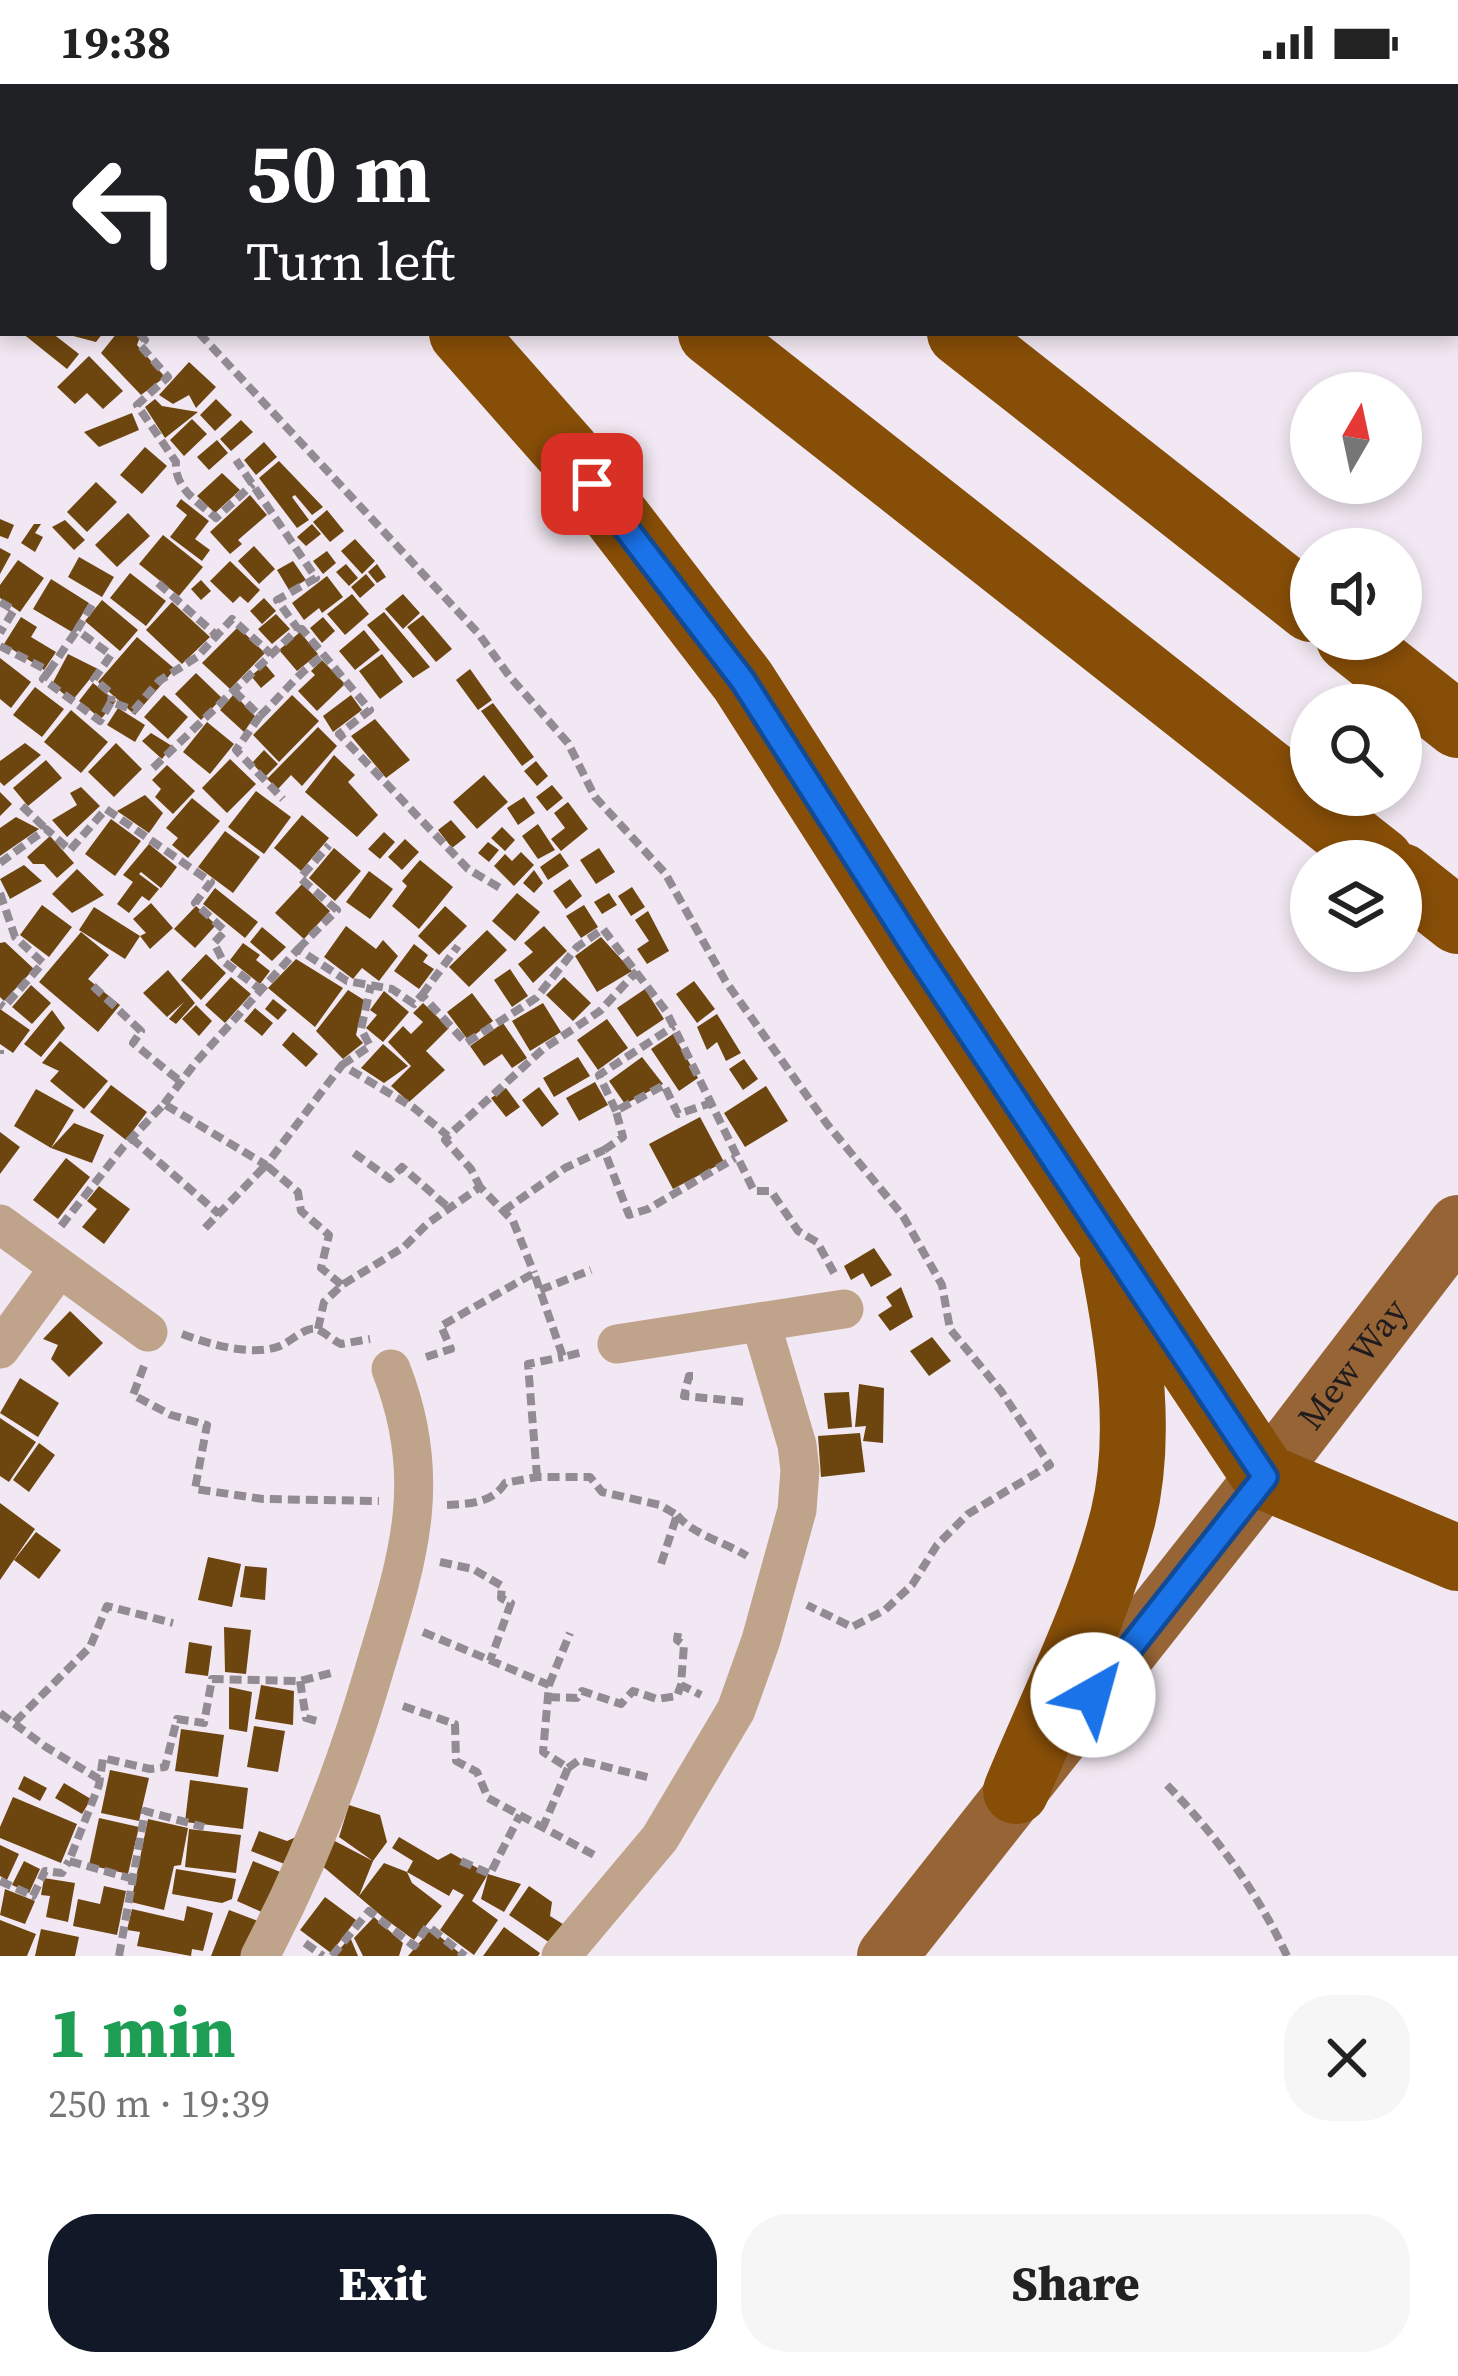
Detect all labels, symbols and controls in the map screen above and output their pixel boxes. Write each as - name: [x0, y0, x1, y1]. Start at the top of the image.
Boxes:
- text: 19:38: [60, 11, 171, 73]
- text: 50 m: [246, 115, 431, 230]
- icon: left: [48, 132, 204, 288]
- text: Turn left: [246, 224, 455, 298]
- north arrow: [1290, 372, 1422, 504]
- map controls: [1290, 372, 1422, 972]
- pin: [541, 433, 643, 535]
- icon: arrive: [559, 451, 625, 517]
- button: sound: [1290, 528, 1422, 660]
- button: search: [1290, 684, 1422, 816]
- button: layers: [1290, 840, 1422, 972]
- street label: Mew Way: [1286, 1288, 1419, 1440]
- position arrow: [1030, 1632, 1156, 1758]
- text: 1 min: [48, 1982, 236, 2081]
- button: close: [1284, 1995, 1410, 2121]
- text: 250 m · 19:39: [48, 2077, 270, 2130]
- button: Exit: [48, 2214, 717, 2352]
- button: Share: [741, 2214, 1410, 2352]

